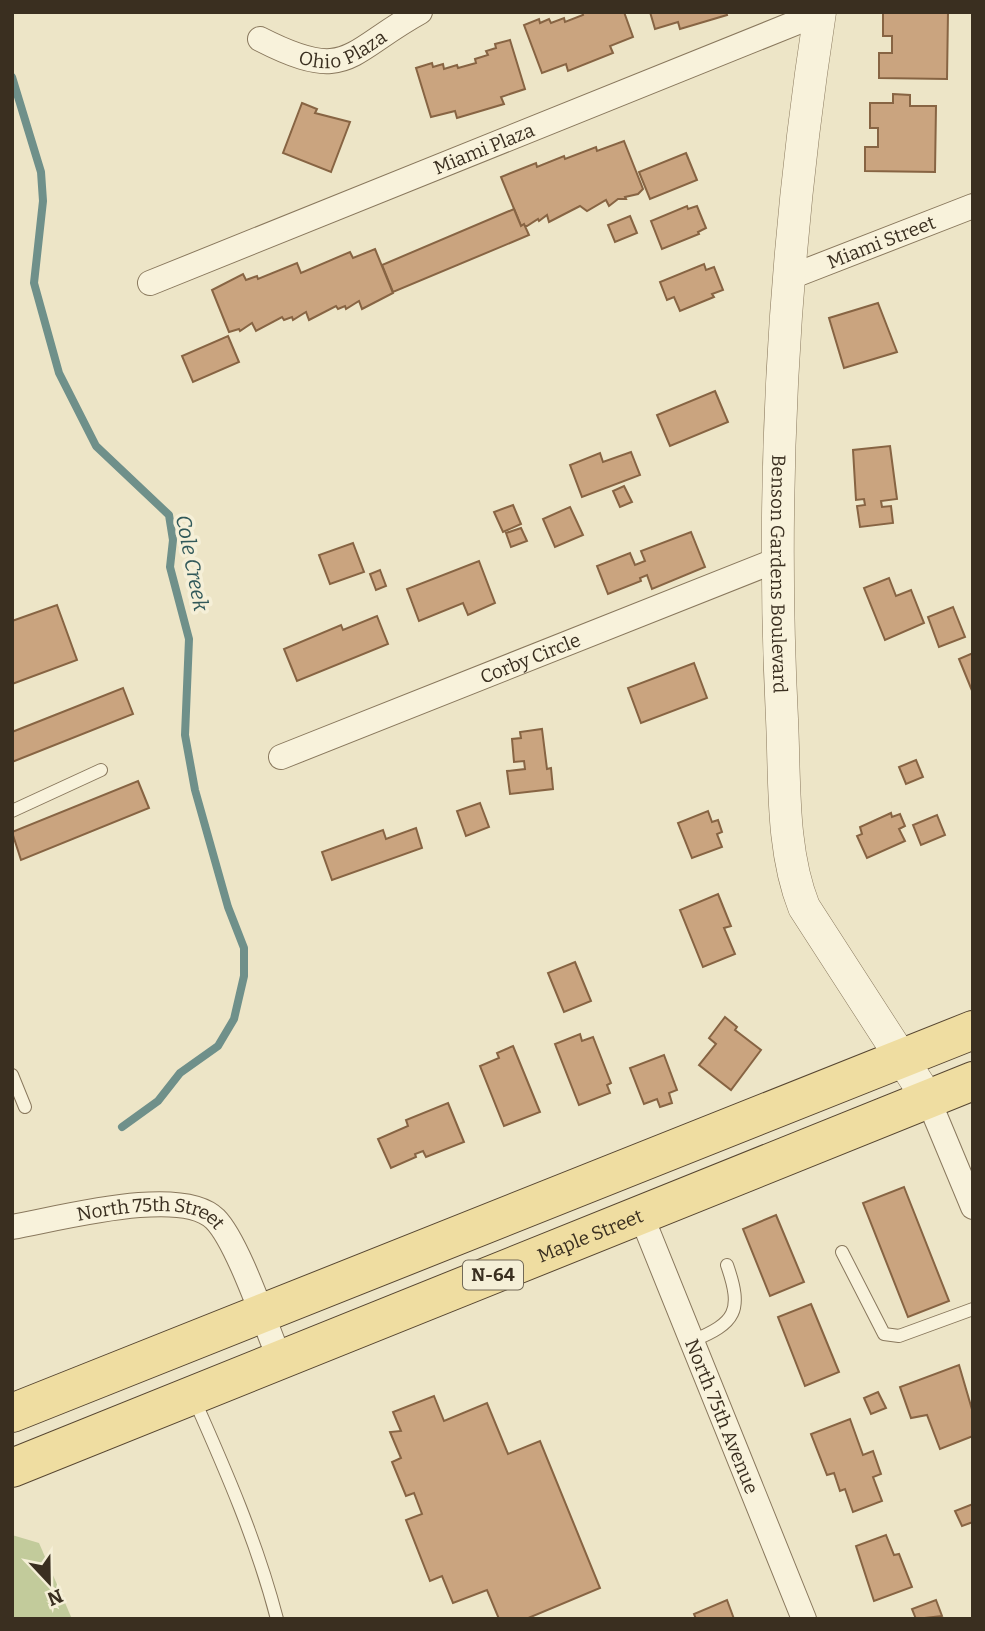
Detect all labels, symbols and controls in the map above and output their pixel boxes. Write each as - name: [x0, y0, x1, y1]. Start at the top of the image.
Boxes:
- street label: Ohio Plaza: [296, 25, 391, 73]
- street label: Miami Plaza: [430, 118, 538, 180]
- street label: Miami Street: [824, 211, 939, 274]
- street label: Benson Gardens Boulevard: [766, 454, 792, 694]
- water label: Cole Creek: [170, 513, 214, 614]
- street label: Corby Circle: [477, 628, 584, 689]
- street label: North 75th Street: [75, 1193, 230, 1234]
- street label: Maple Street: [534, 1204, 646, 1267]
- road number: N-64: [463, 1260, 523, 1290]
- street label: North 75th Avenue: [680, 1336, 763, 1497]
- north arrow: [14, 1547, 84, 1617]
- text: N: [44, 1584, 66, 1611]

